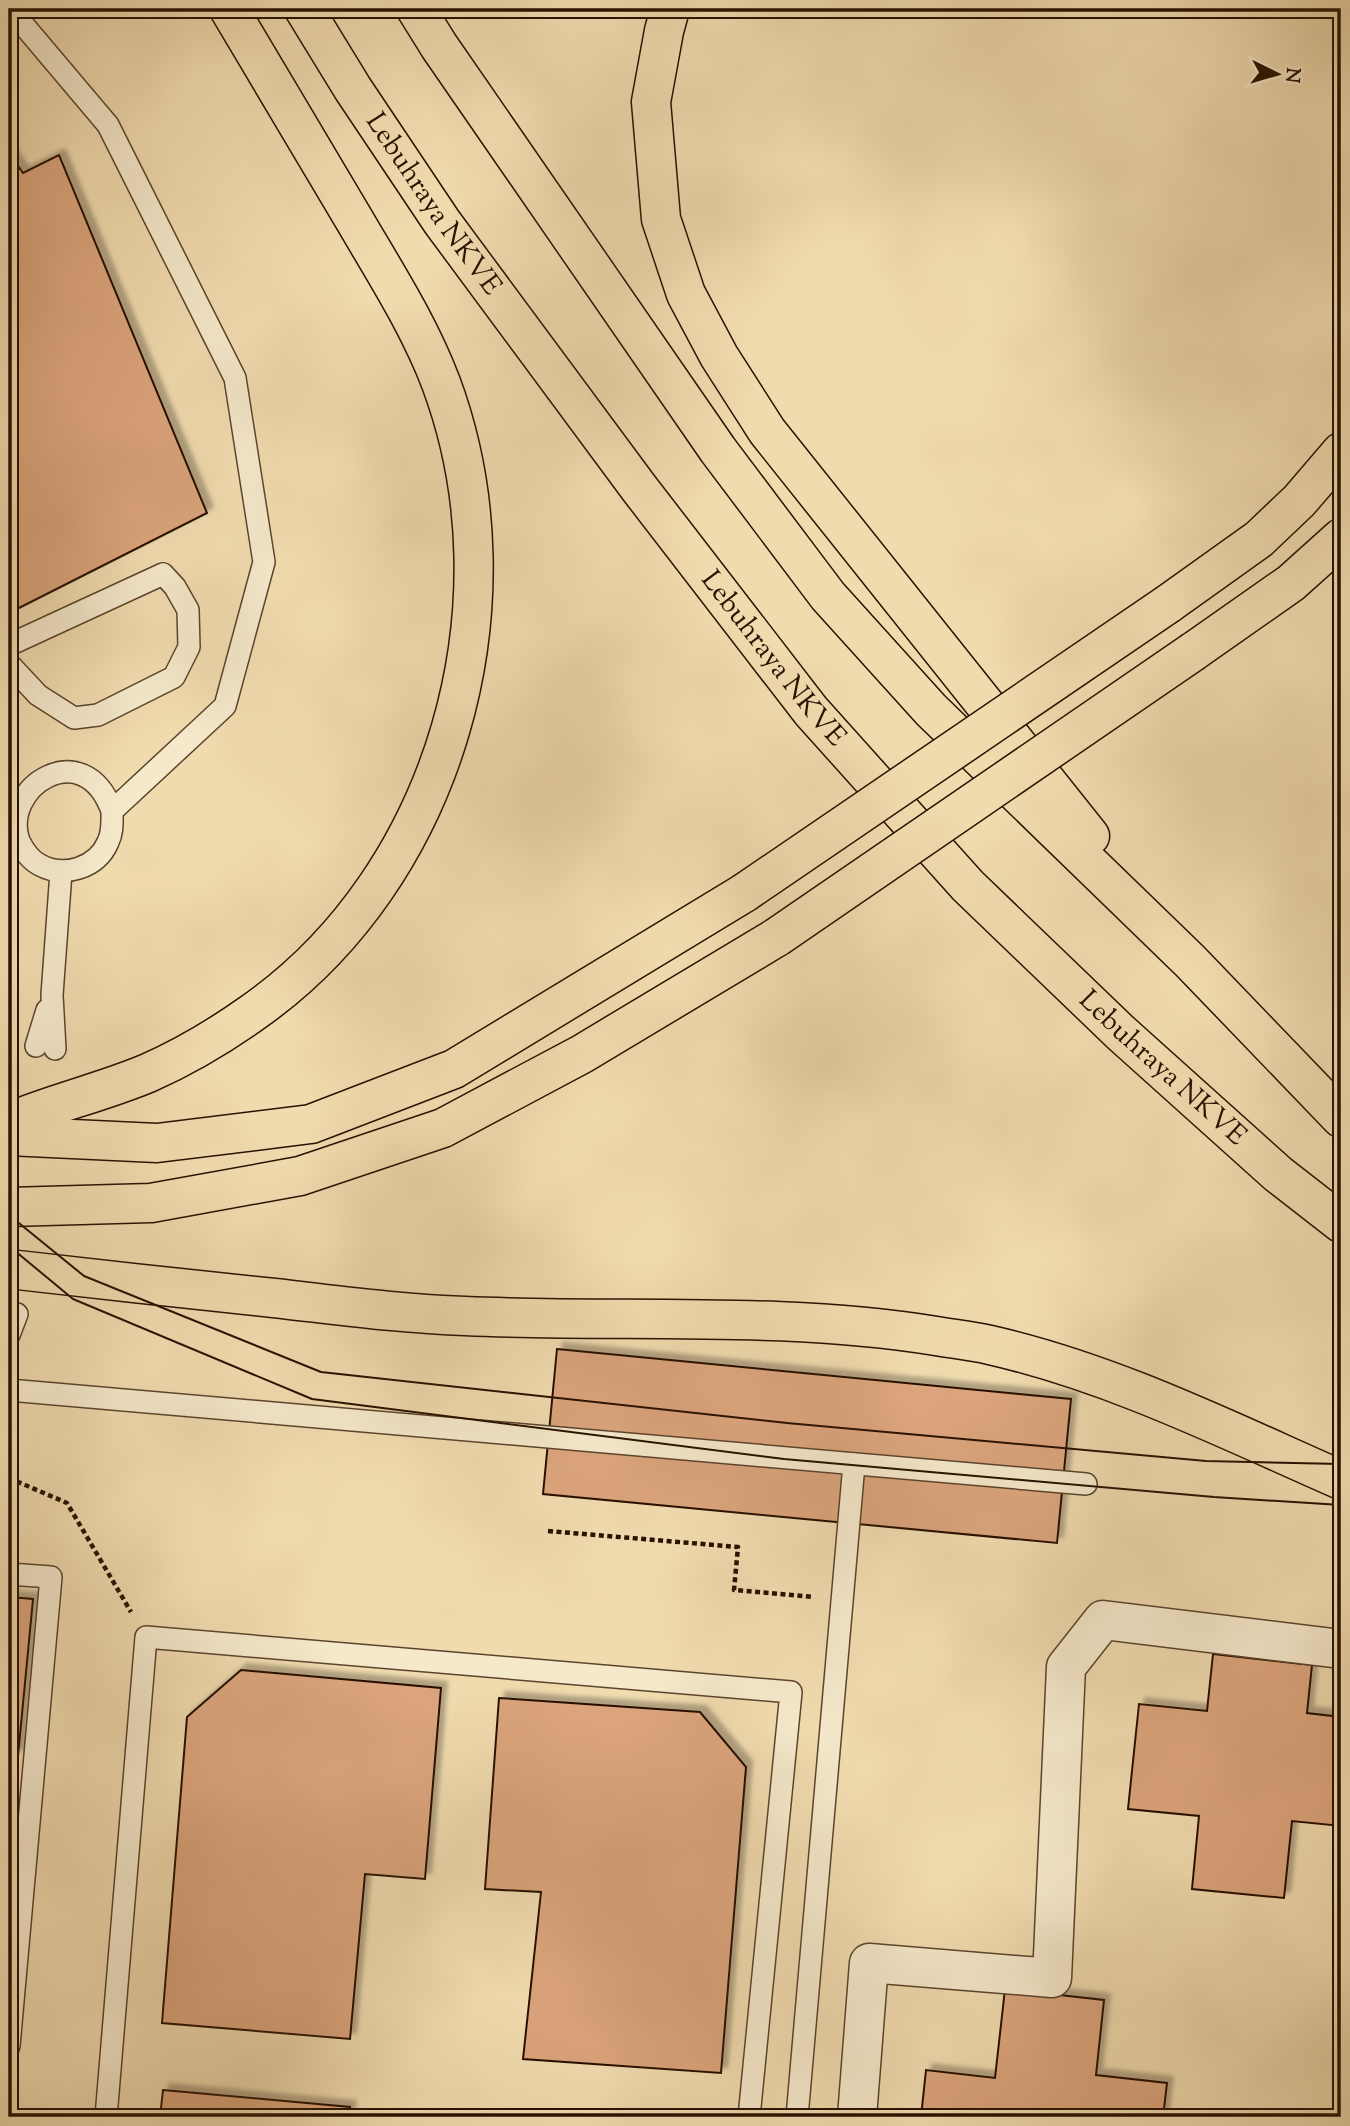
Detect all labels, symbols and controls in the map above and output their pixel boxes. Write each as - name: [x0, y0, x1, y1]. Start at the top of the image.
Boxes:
- north arrow: [1242, 38, 1312, 108]
- text: N: [1277, 67, 1306, 84]
- street label: Lebuhraya NKVE: [355, 105, 510, 304]
- street label: Lebuhraya NKVE: [690, 563, 855, 756]
- street label: Lebuhraya NKVE: [1069, 982, 1255, 1156]

